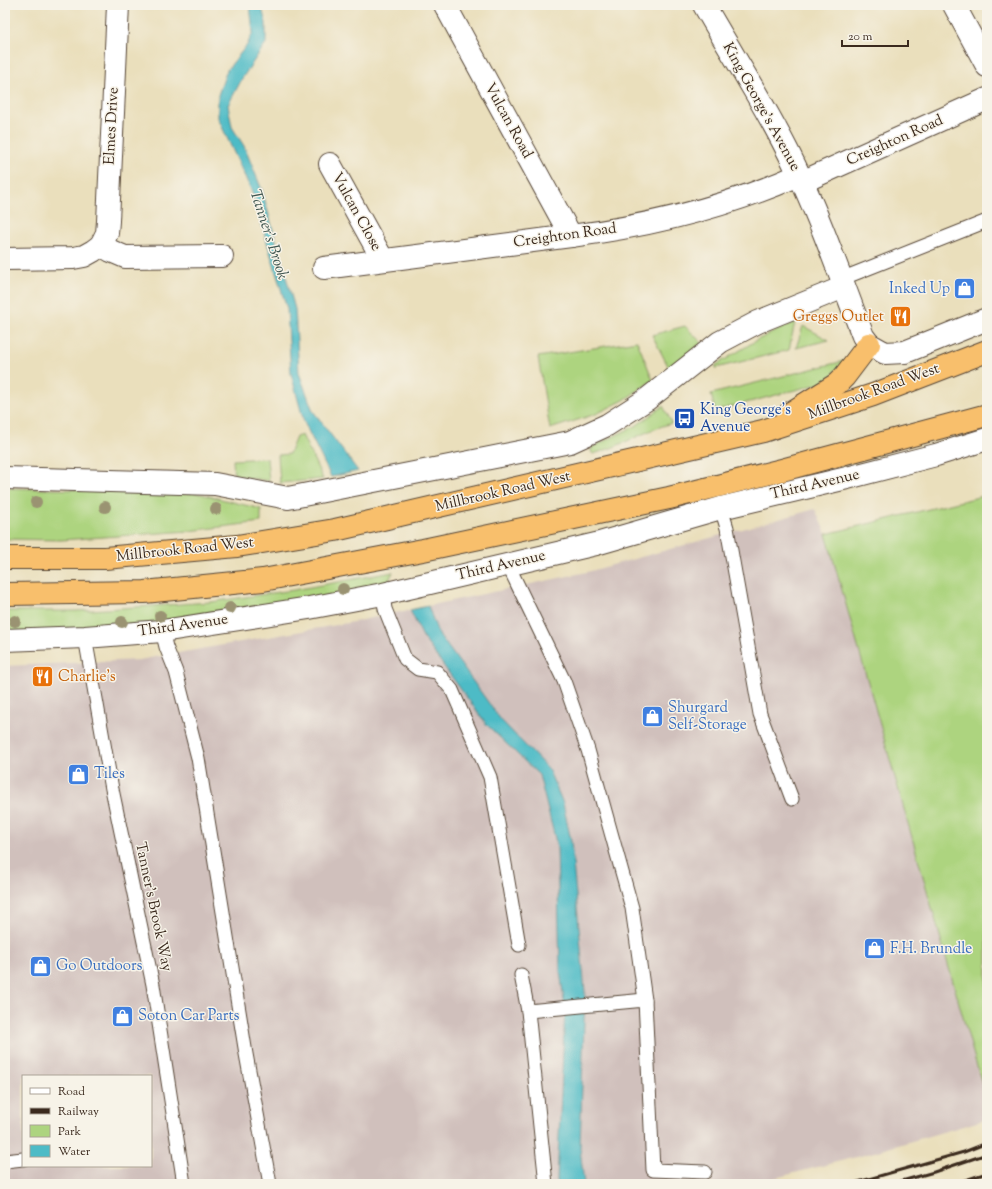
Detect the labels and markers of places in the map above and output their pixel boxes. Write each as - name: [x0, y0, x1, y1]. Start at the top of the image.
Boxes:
- shop icon: Inked Up: [952, 276, 978, 302]
- place label: Inked Up: [889, 279, 950, 300]
- restaurant icon: Greggs Outlet: [887, 304, 913, 330]
- place label: Greggs Outlet: [793, 307, 884, 328]
- place label: King George's Avenue: [700, 400, 791, 438]
- bus stop icon: King George's Avenue: [671, 406, 697, 432]
- restaurant icon: Charlie's: [29, 664, 55, 690]
- place label: Charlie's: [58, 667, 116, 688]
- place label: Shurgard Self-Storage: [668, 698, 747, 736]
- shop icon: Shurgard Self-Storage: [639, 704, 665, 730]
- shop icon: Tiles: [66, 761, 92, 787]
- place label: Tiles: [94, 764, 125, 785]
- shop icon: F.H. Brundle: [862, 936, 888, 962]
- place label: F.H. Brundle: [890, 939, 972, 960]
- shop icon: Go Outdoors: [28, 953, 54, 979]
- place label: Go Outdoors: [56, 956, 143, 977]
- shop icon: Soton Car Parts: [109, 1003, 135, 1029]
- place label: Soton Car Parts: [138, 1006, 240, 1027]

